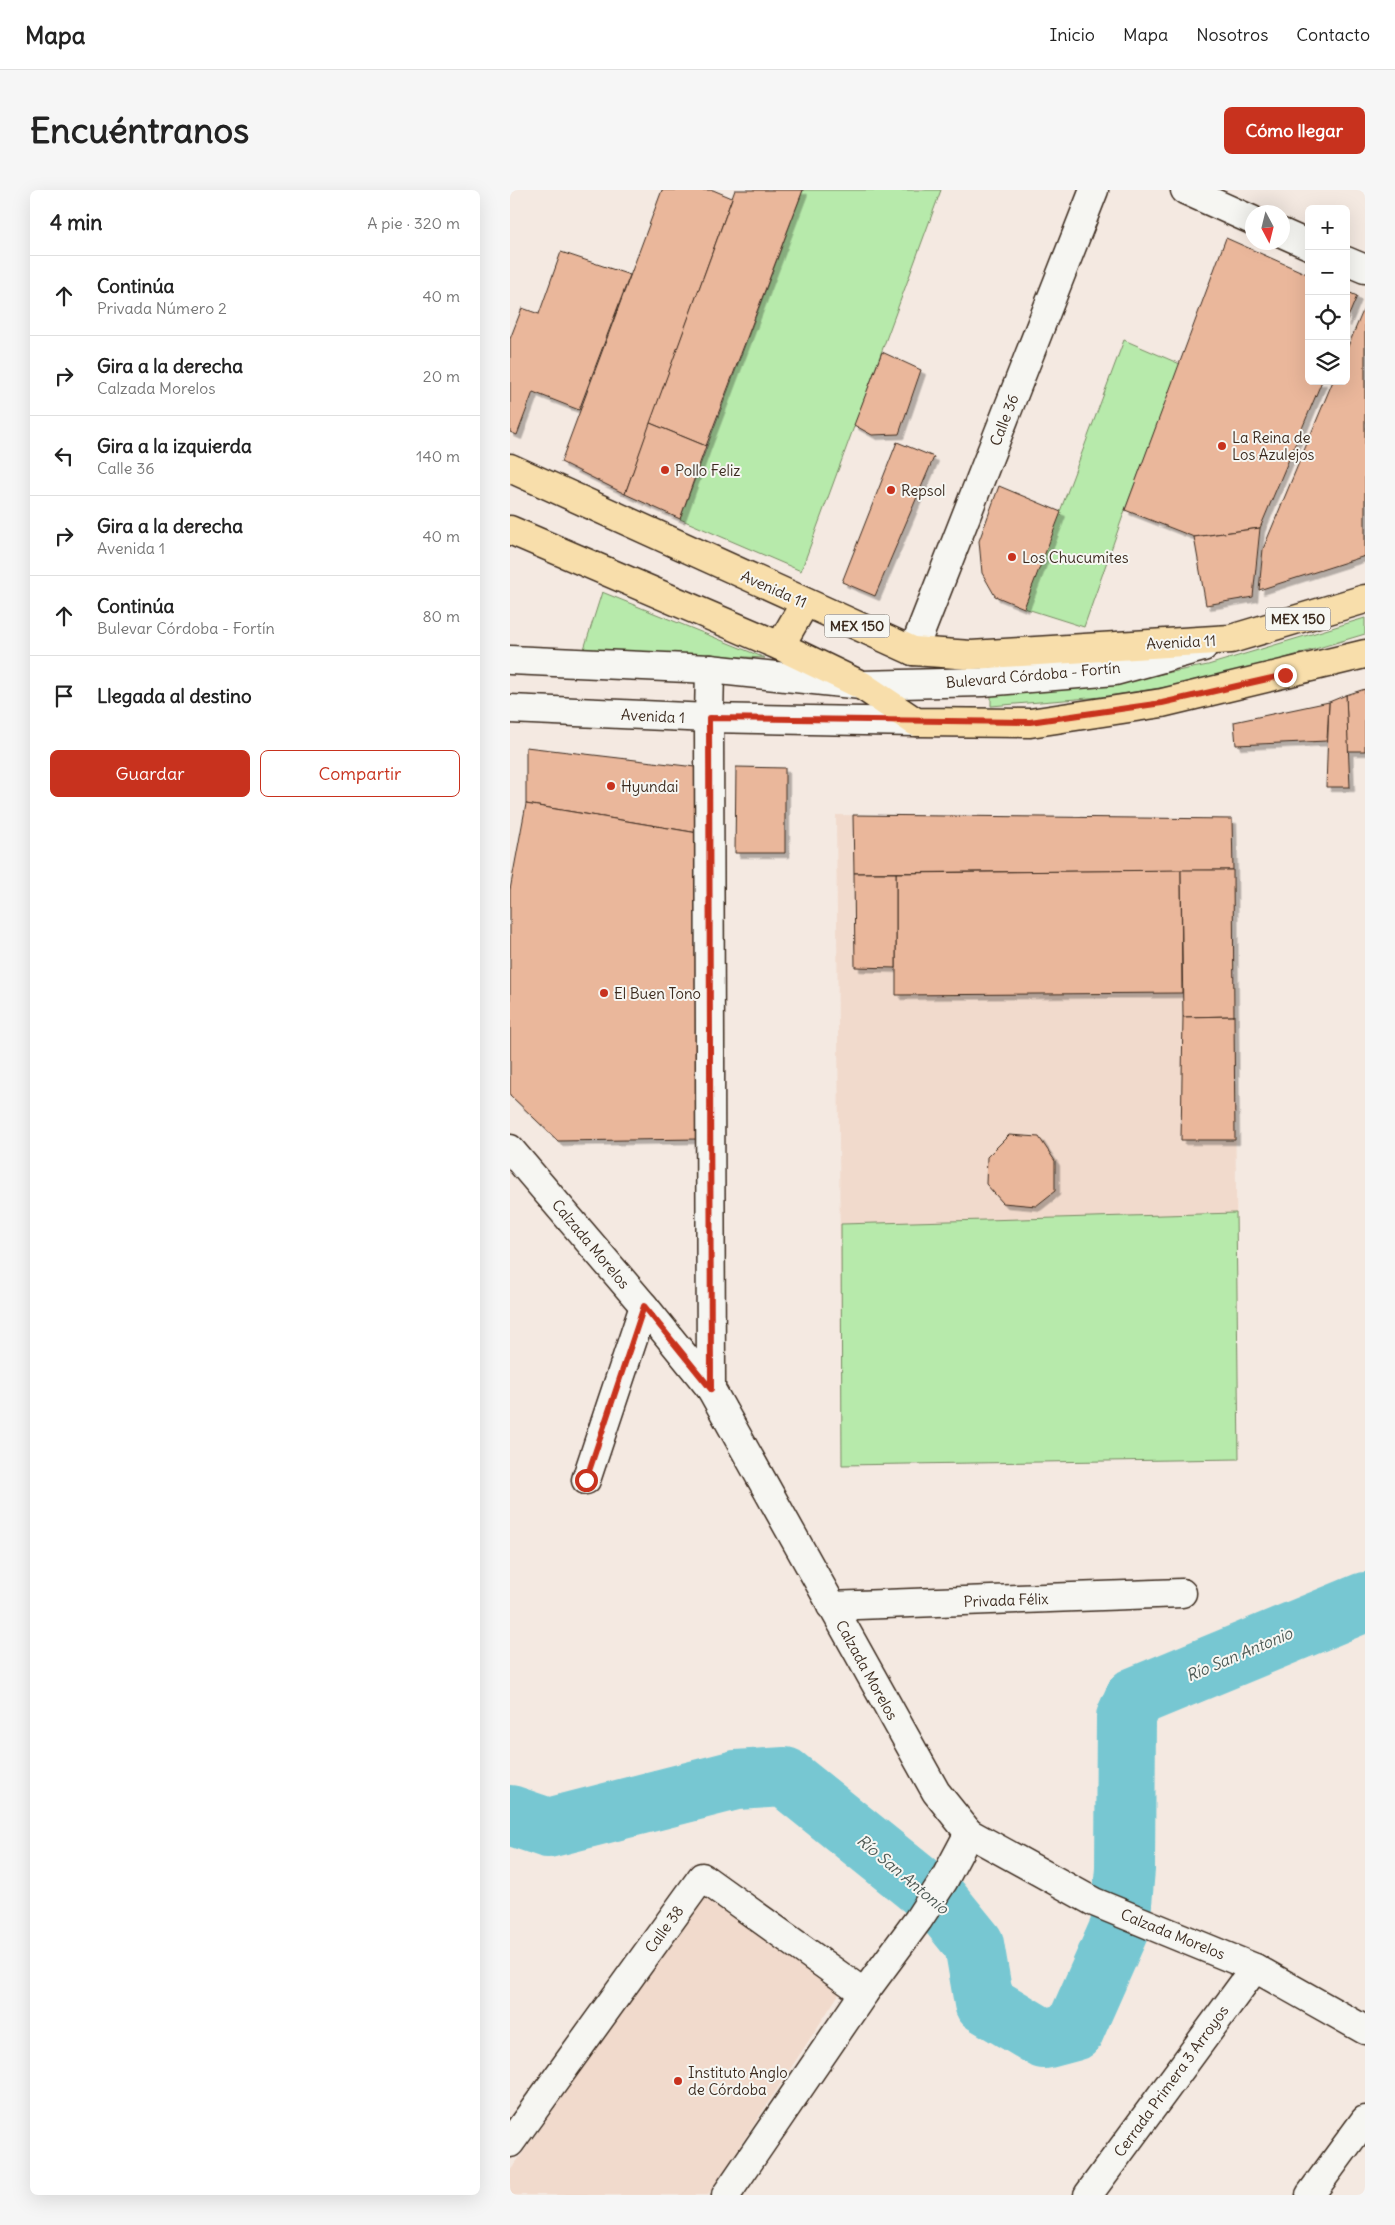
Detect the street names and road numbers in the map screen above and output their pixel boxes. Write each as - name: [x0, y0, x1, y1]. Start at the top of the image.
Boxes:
- street label: Calle 36: [985, 391, 1023, 449]
- street label: Avenida 11: [738, 566, 810, 612]
- road number: MEX 150: [1266, 608, 1330, 630]
- road number: MEX 150: [824, 614, 890, 638]
- street label: Avenida 11: [1146, 631, 1216, 653]
- street label: Bulevard Córdoba - Fortín: [945, 658, 1121, 692]
- street label: Avenida 1: [621, 705, 685, 727]
- street label: Calzada Morelos: [548, 1195, 634, 1293]
- street label: Privada Félix: [963, 1589, 1049, 1611]
- street label: Calzada Morelos: [832, 1617, 902, 1723]
- street label: Calle 38: [640, 1902, 688, 1956]
- street label: Calzada Morelos: [1118, 1904, 1228, 1964]
- street label: Cerrada Primera 3 Arroyos: [1110, 2001, 1233, 2161]

